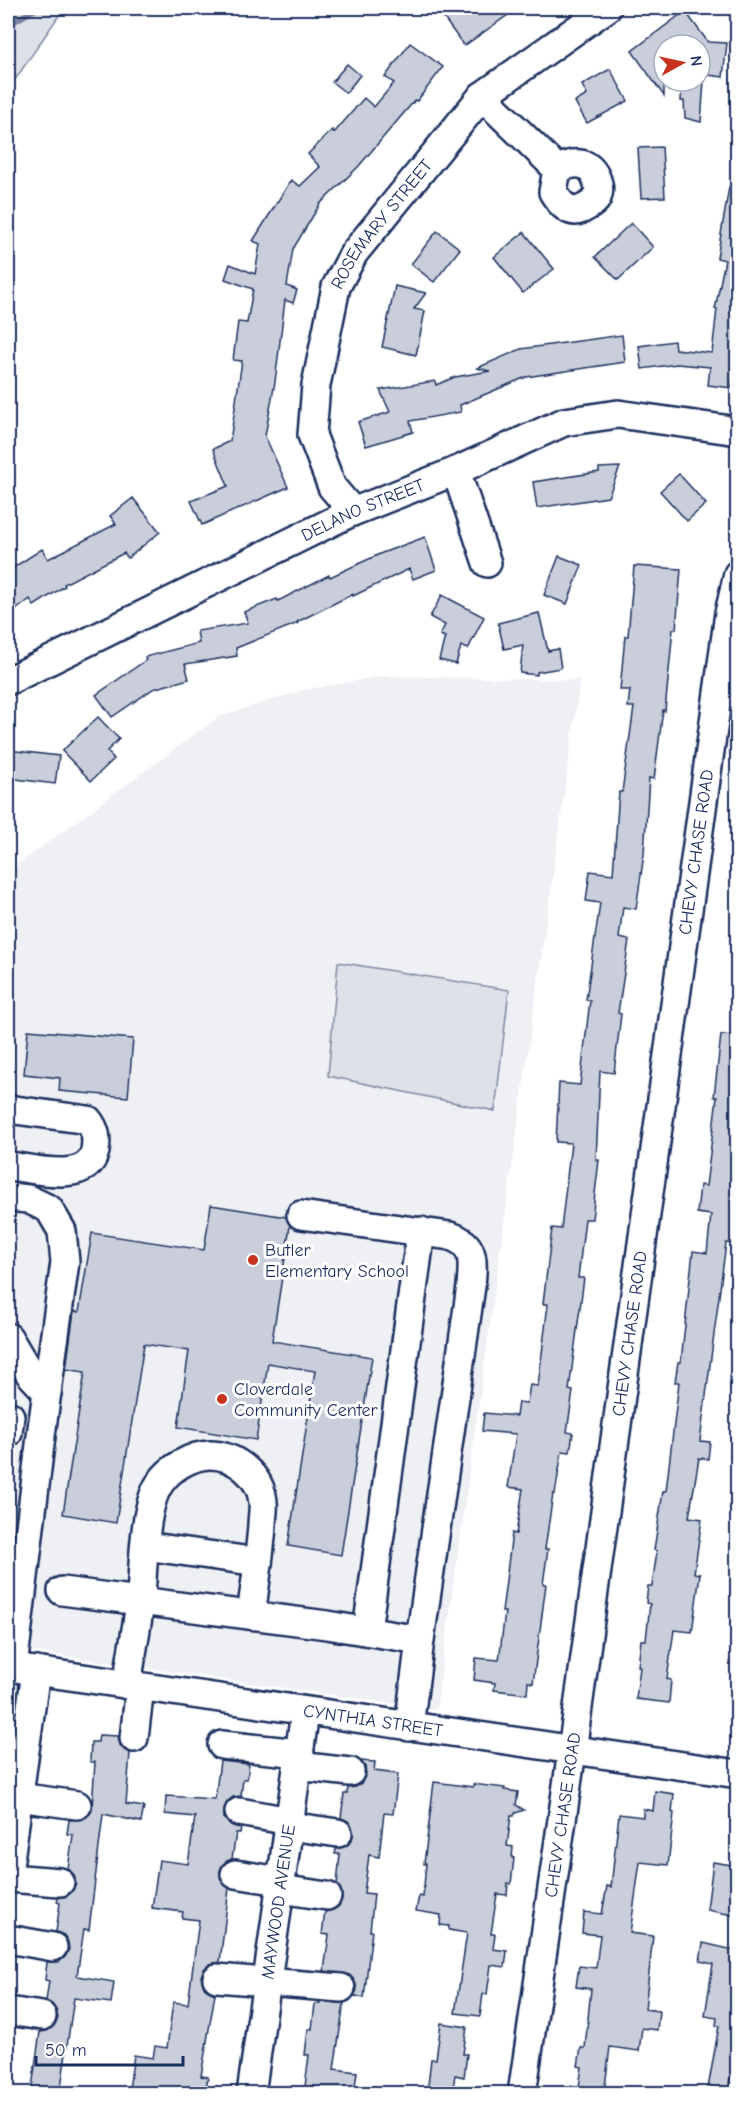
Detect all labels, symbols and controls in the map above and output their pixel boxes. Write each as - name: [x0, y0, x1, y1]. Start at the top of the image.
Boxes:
- north arrow: [652, 33, 712, 93]
- text: N: [686, 55, 706, 67]
- street label: ROSEMARY STREET: [326, 154, 437, 293]
- street label: DELANO STREET: [298, 474, 428, 546]
- street label: CHEVY CHASE ROAD: [674, 768, 718, 936]
- place label: Butler Elementary School: [265, 1240, 409, 1282]
- street label: CHEVY CHASE ROAD: [608, 1250, 651, 1418]
- marker: Butler Elementary School: [246, 1253, 260, 1267]
- place label: Cloverdale Community Center: [234, 1379, 378, 1421]
- marker: Cloverdale Community Center: [215, 1392, 229, 1406]
- street label: CYNTHIA STREET: [302, 1700, 445, 1741]
- street label: CHEVY CHASE ROAD: [540, 1731, 585, 1899]
- street label: MAYWOOD AVENUE: [257, 1823, 299, 1981]
- scale bar: [36, 2029, 183, 2067]
- text: 50 m: [45, 2040, 87, 2061]

